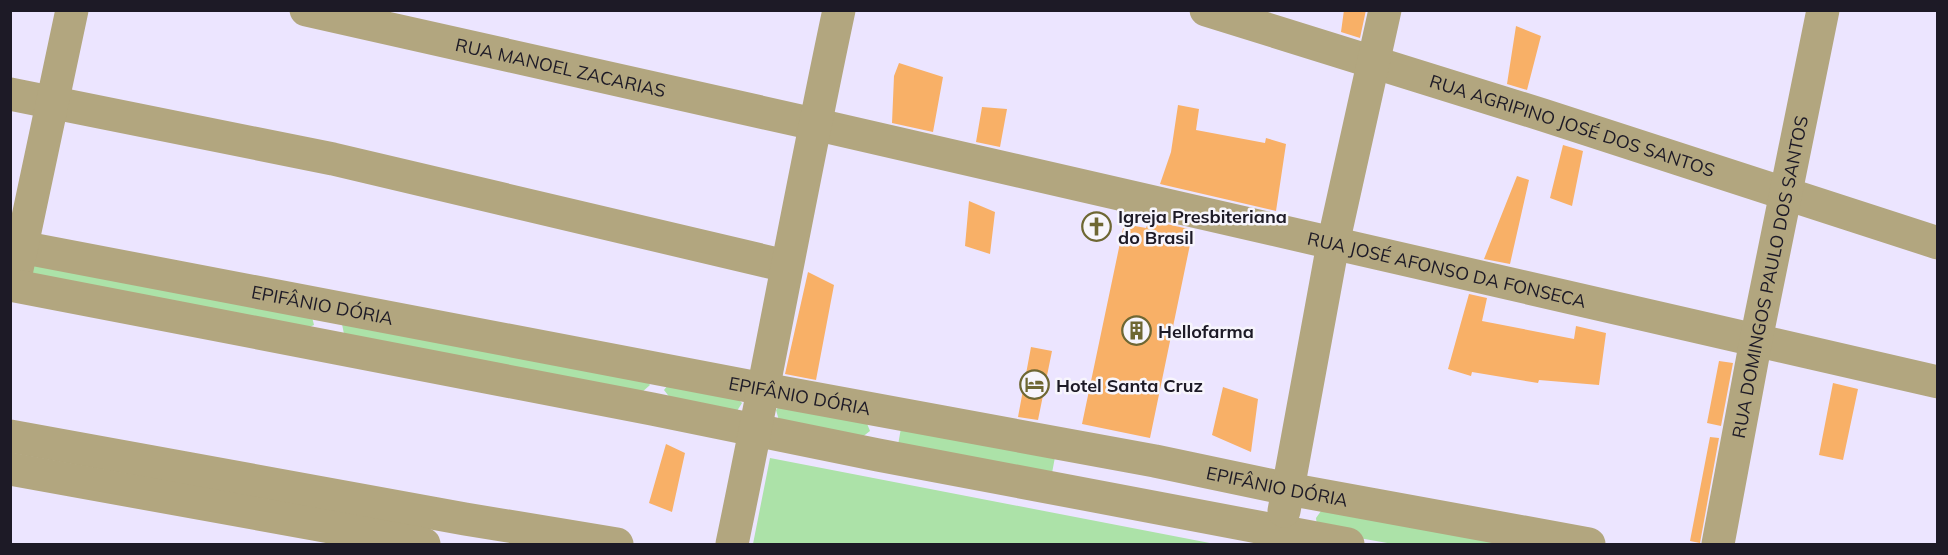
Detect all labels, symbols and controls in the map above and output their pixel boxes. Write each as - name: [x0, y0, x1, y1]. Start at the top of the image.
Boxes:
- street label: RUA MANOEL ZACARIAS: [453, 32, 668, 102]
- street label: RUA AGRIPINO JOSÉ DOS SANTOS: [1427, 69, 1718, 181]
- street label: RUA DOMINGOS PAULO DOS SANTOS: [1726, 114, 1813, 440]
- place label: Igreja Presbiteriana do Brasil: [1118, 205, 1287, 249]
- church icon: Igreja Presbiteriana do Brasil: [1081, 210, 1113, 242]
- street label: RUA JOSÉ AFONSO DA FONSECA: [1305, 226, 1589, 312]
- street label: EPIFÂNIO DÓRIA: [250, 280, 395, 329]
- building icon: Hellofarma: [1121, 315, 1153, 347]
- place label: Hellofarma: [1158, 320, 1254, 343]
- hotel icon: Hotel Santa Cruz: [1019, 369, 1051, 401]
- street label: EPIFÂNIO DÓRIA: [727, 371, 873, 420]
- place label: Hotel Santa Cruz: [1056, 374, 1203, 397]
- street label: EPIFÂNIO DÓRIA: [1204, 461, 1350, 511]

